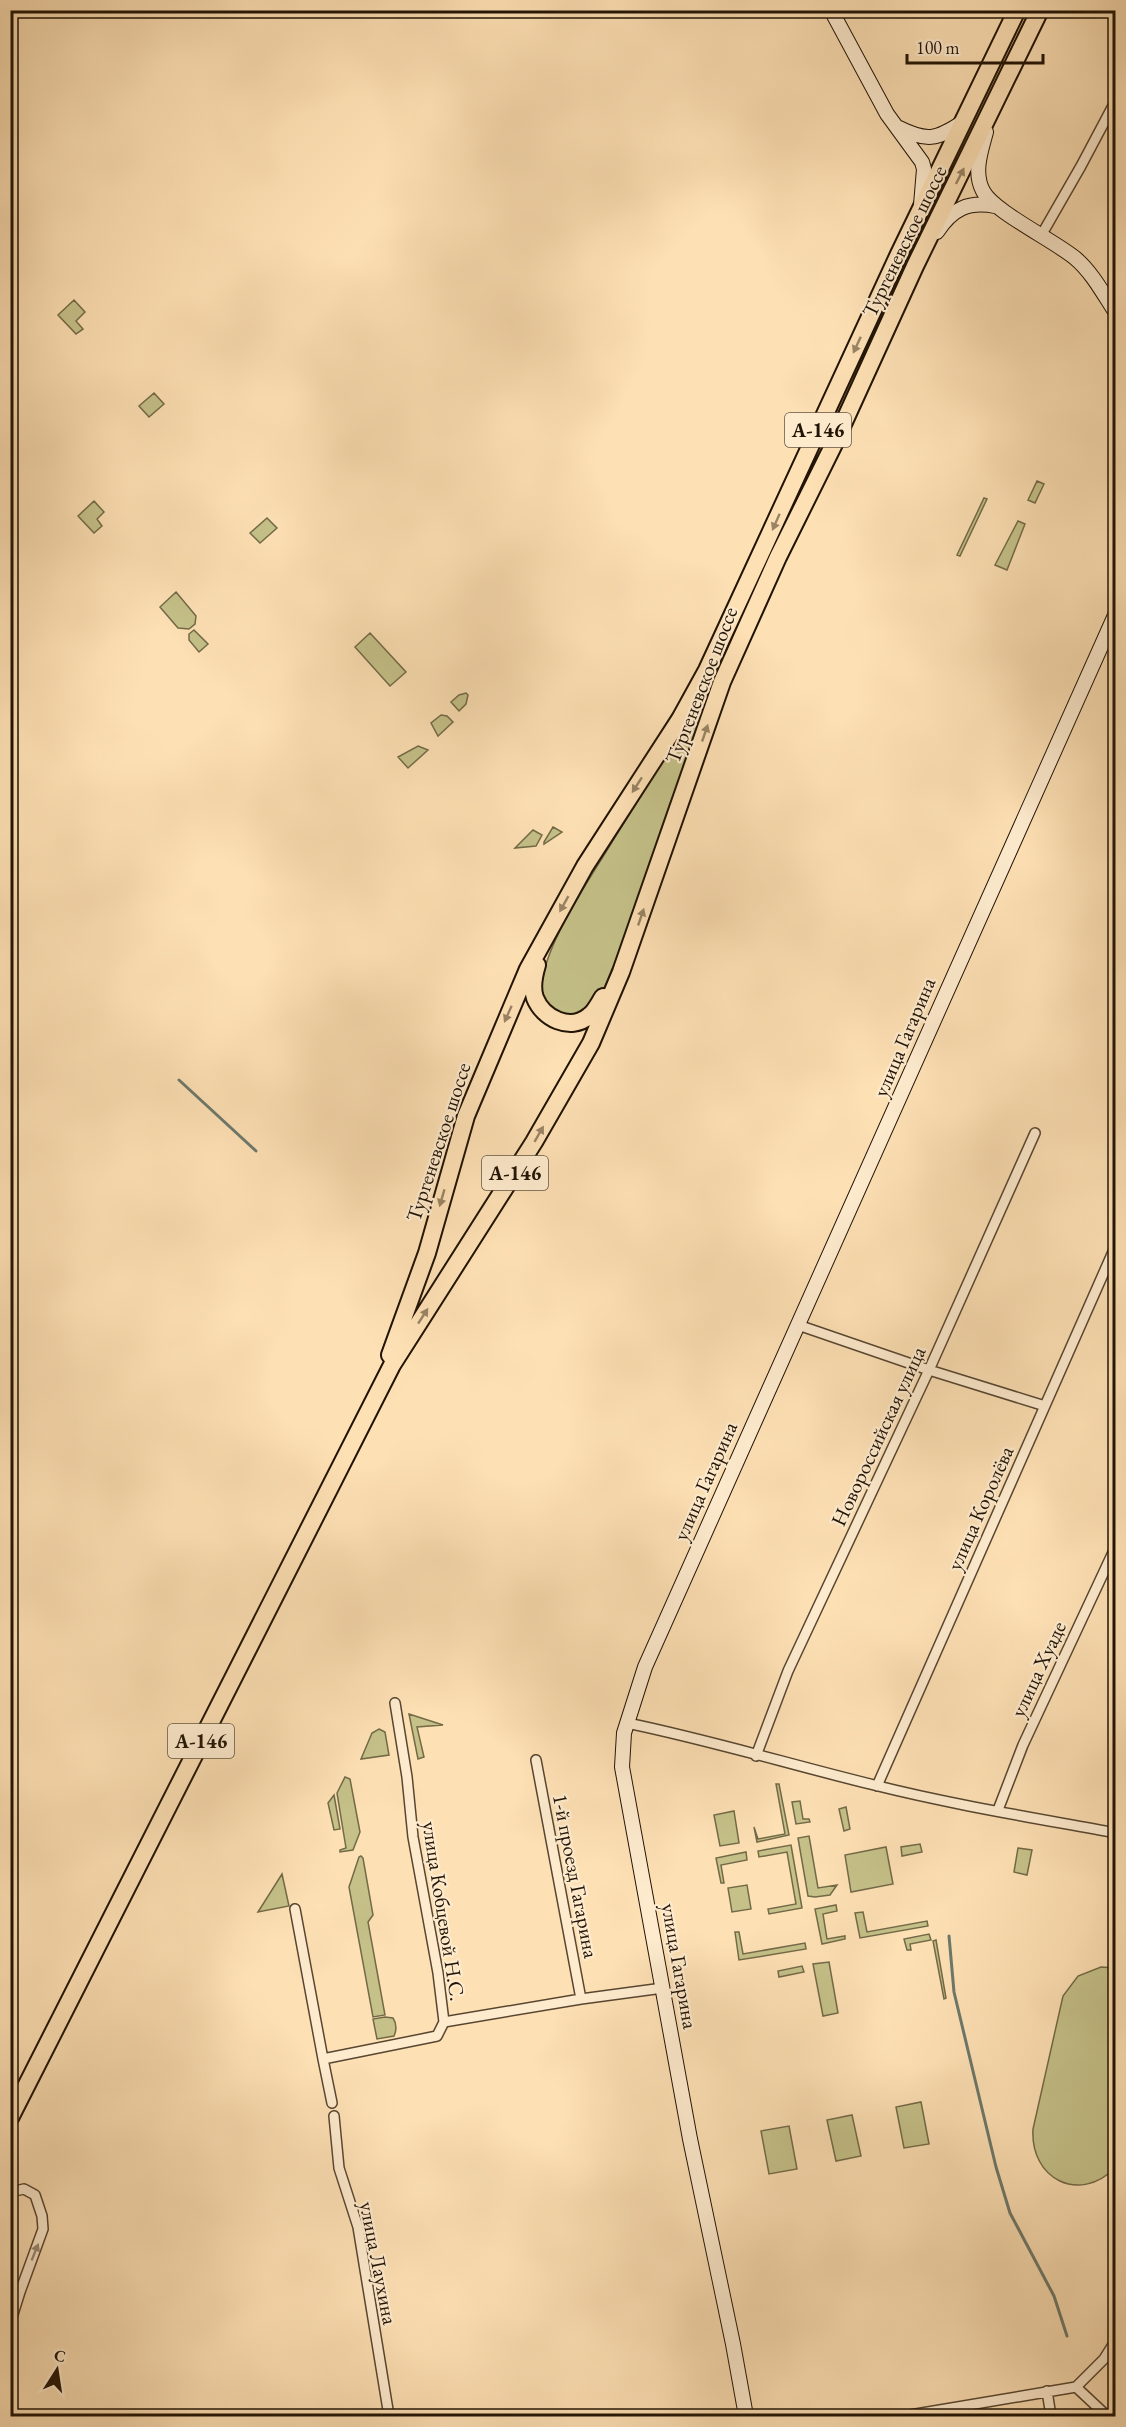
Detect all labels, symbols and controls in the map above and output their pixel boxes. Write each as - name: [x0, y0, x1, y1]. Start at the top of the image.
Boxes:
- scale bar: [907, 27, 1044, 65]
- text: 100 m: [916, 36, 960, 59]
- street label: Тургеневское шоссе: [856, 161, 952, 321]
- one-way arrow: [955, 168, 965, 185]
- one-way arrow: [852, 336, 861, 353]
- road number: А-146: [785, 413, 851, 447]
- one-way arrow: [771, 513, 780, 530]
- street label: Тургеневское шоссе: [659, 603, 743, 767]
- one-way arrow: [700, 724, 710, 742]
- one-way arrow: [632, 777, 643, 793]
- one-way arrow: [559, 896, 569, 913]
- one-way arrow: [636, 908, 646, 926]
- street label: улица Гагарина: [867, 973, 942, 1101]
- one-way arrow: [503, 1006, 512, 1023]
- street label: Тургеневское шоссе: [400, 1059, 476, 1225]
- one-way arrow: [534, 1125, 544, 1142]
- road number: А-146: [482, 1156, 548, 1190]
- one-way arrow: [437, 1189, 447, 1207]
- one-way arrow: [417, 1308, 428, 1324]
- street label: Новороссийская улица: [824, 1341, 932, 1530]
- street label: улица Гагарина: [667, 1417, 743, 1545]
- street label: улица Королёва: [941, 1441, 1020, 1574]
- street label: улица Хуаде: [1004, 1617, 1072, 1721]
- road number: А-146: [168, 1724, 234, 1758]
- street label: 1-й проезд Гагарина: [547, 1792, 605, 1961]
- street label: улица Кобцевой Н.С.: [416, 1819, 472, 2003]
- street label: улица Гагарина: [656, 1901, 704, 2032]
- street label: улица Лаухина: [354, 2199, 404, 2328]
- one-way arrow: [30, 2243, 40, 2261]
- north arrow: [27, 2340, 87, 2400]
- text: С: [52, 2344, 68, 2367]

